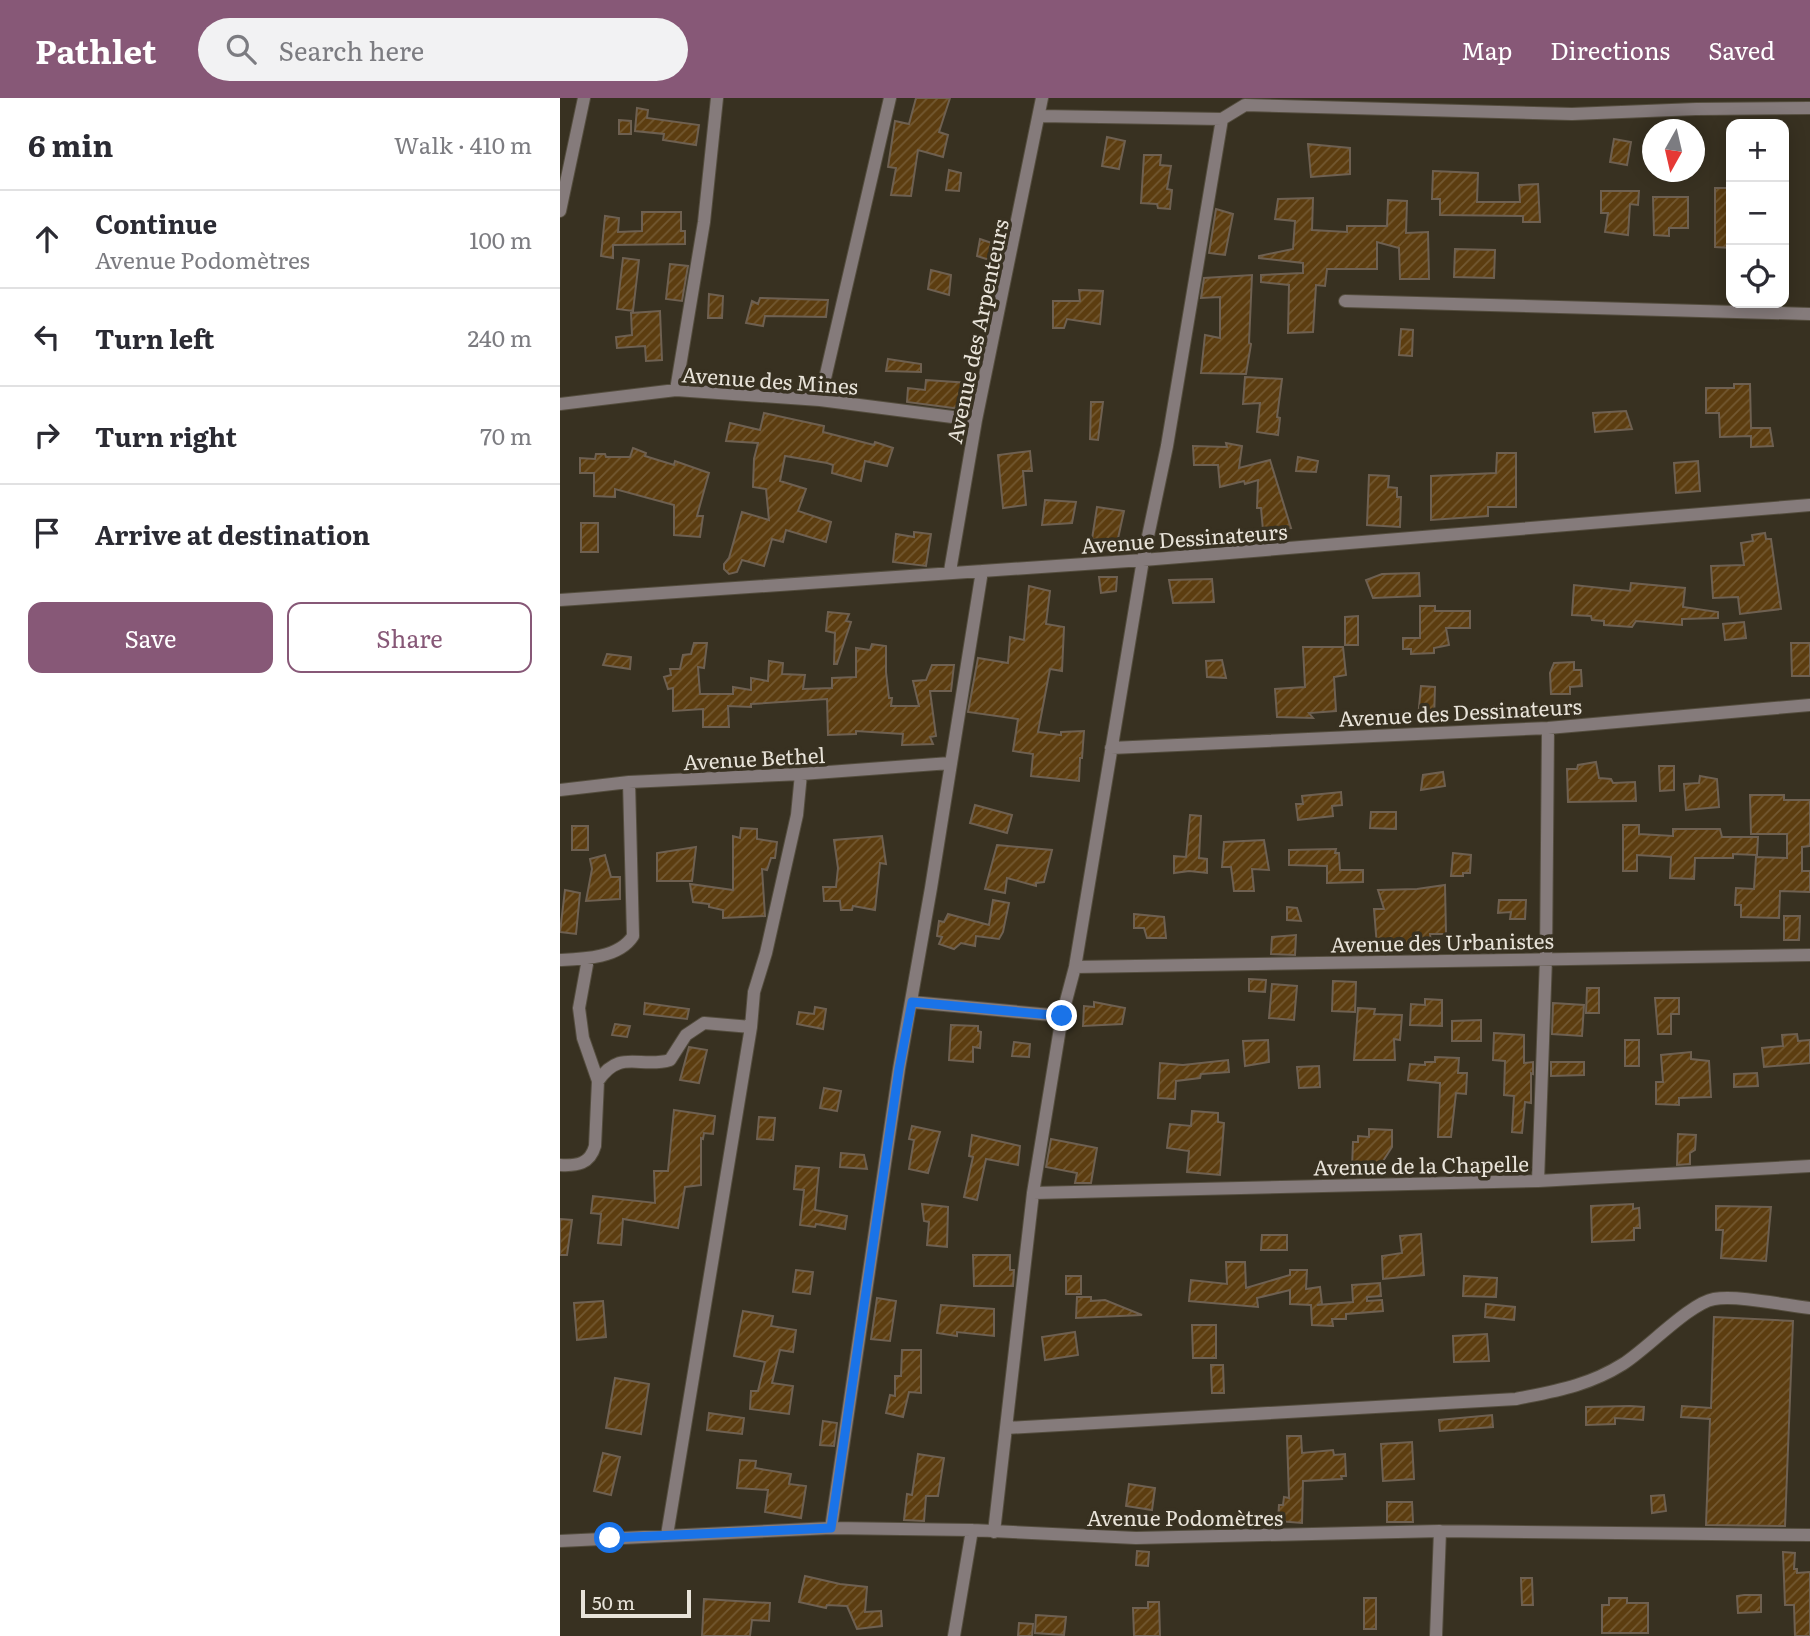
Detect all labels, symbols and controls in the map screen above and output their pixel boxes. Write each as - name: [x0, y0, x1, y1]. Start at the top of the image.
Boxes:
- search box: [198, 18, 688, 81]
- text: Pathlet: [35, 25, 156, 74]
- icon: search: [222, 30, 260, 68]
- text: Search here: [278, 30, 424, 69]
- text: Map: [1461, 32, 1512, 67]
- text: Directions: [1550, 32, 1670, 67]
- text: Saved: [1708, 32, 1775, 67]
- north arrow: [1642, 119, 1705, 182]
- map controls: [1726, 119, 1789, 308]
- button: +: [1726, 119, 1789, 182]
- text: 6 min: [28, 122, 113, 166]
- text: Walk · 410 m: [394, 127, 532, 161]
- button: −: [1726, 182, 1789, 245]
- text: Continue: [95, 203, 217, 242]
- street label: Avenue des Arpenteurs: [937, 216, 1015, 446]
- icon: ahead: [28, 220, 66, 258]
- text: 100 m: [469, 222, 532, 256]
- text: Avenue Podomètres: [95, 242, 310, 276]
- button: locate: [1726, 245, 1789, 308]
- icon: left: [28, 318, 66, 356]
- text: Turn left: [95, 318, 214, 357]
- text: 240 m: [467, 320, 532, 354]
- street label: Avenue des Mines: [681, 357, 859, 401]
- icon: right: [28, 416, 66, 454]
- text: Turn right: [95, 416, 237, 455]
- text: 70 m: [480, 418, 532, 452]
- icon: arrive: [28, 514, 66, 552]
- text: Arrive at destination: [95, 514, 370, 553]
- street label: Avenue Dessinateurs: [1080, 514, 1288, 560]
- button: Save: [28, 602, 273, 673]
- button: Share: [287, 602, 532, 673]
- street label: Avenue des Dessinateurs: [1337, 689, 1583, 733]
- street label: Avenue Bethel: [682, 738, 826, 776]
- street label: Avenue des Urbanistes: [1330, 924, 1554, 958]
- route end: [1046, 1000, 1077, 1031]
- street label: Avenue de la Chapelle: [1313, 1147, 1529, 1181]
- street label: Avenue Podomètres: [1087, 1501, 1283, 1532]
- route start: [594, 1522, 625, 1553]
- scale bar: [581, 1587, 691, 1619]
- text: 50 m: [592, 1588, 635, 1616]

